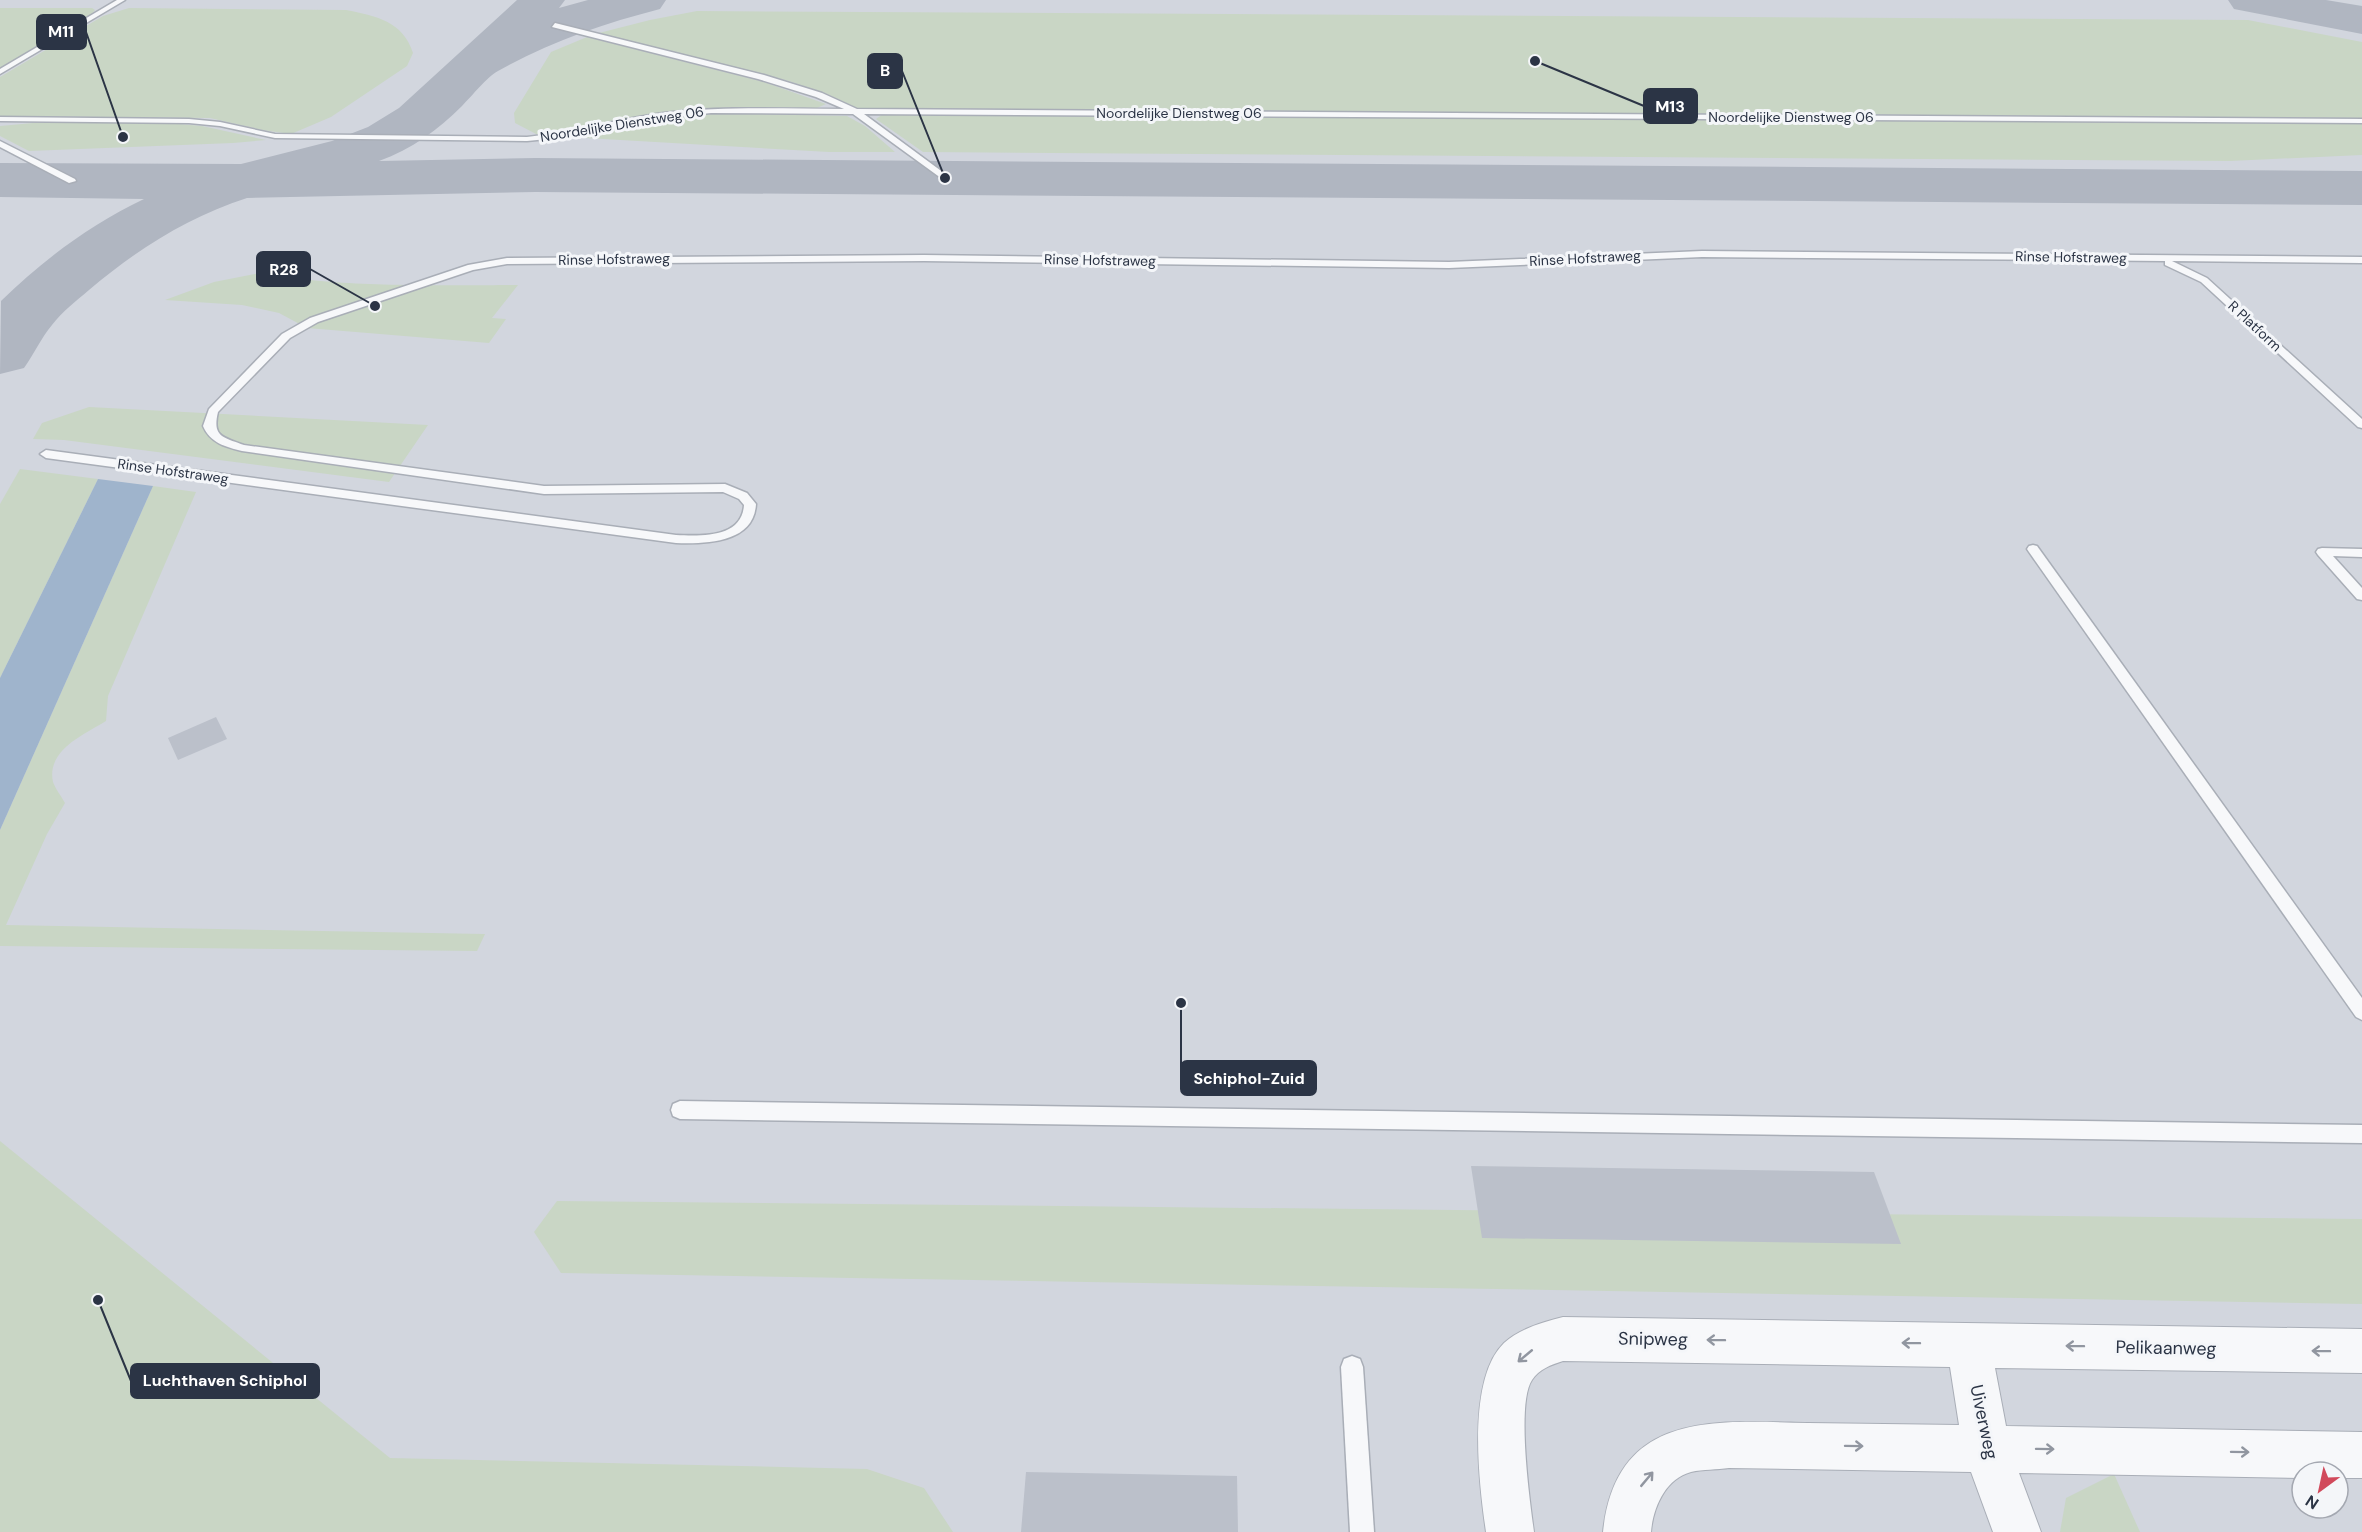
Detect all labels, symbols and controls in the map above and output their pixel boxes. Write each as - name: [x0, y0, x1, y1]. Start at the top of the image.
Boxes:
- callout: M11: [37, 15, 86, 49]
- text: M11: [48, 21, 74, 42]
- callout: B: [868, 54, 902, 88]
- text: B: [880, 60, 890, 81]
- callout: M13: [1644, 89, 1697, 123]
- text: M13: [1655, 96, 1685, 117]
- street label: Noordelijke Dienstweg 06: [539, 102, 705, 146]
- street label: Noordelijke Dienstweg 06: [1096, 104, 1262, 122]
- street label: Noordelijke Dienstweg 06: [1708, 108, 1874, 126]
- street label: Rinse Hofstraweg: [1529, 246, 1641, 270]
- street label: Rinse Hofstraweg: [2015, 247, 2127, 267]
- street label: Rinse Hofstraweg: [558, 249, 670, 269]
- street label: Rinse Hofstraweg: [1044, 250, 1156, 270]
- callout: R28: [257, 252, 310, 286]
- text: R28: [269, 259, 299, 280]
- street label: R Platform: [2224, 297, 2286, 355]
- street label: Rinse Hofstraweg: [116, 454, 230, 488]
- callout: Schiphol-Zuid: [1181, 1061, 1316, 1095]
- text: Schiphol-Zuid: [1193, 1068, 1305, 1089]
- street label: Snipweg: [1618, 1326, 1688, 1352]
- one-way arrow: [1706, 1334, 1726, 1346]
- street label: Pelikaanweg: [2115, 1335, 2217, 1361]
- one-way arrow: [1901, 1337, 1921, 1349]
- one-way arrow: [2066, 1340, 2086, 1352]
- one-way arrow: [2312, 1345, 2332, 1357]
- one-way arrow: [1518, 1349, 1533, 1363]
- callout: Luchthaven Schiphol: [131, 1364, 319, 1398]
- text: Luchthaven Schiphol: [143, 1370, 307, 1391]
- street label: Uiverweg: [1964, 1383, 2004, 1461]
- one-way arrow: [1844, 1440, 1864, 1452]
- one-way arrow: [2034, 1443, 2054, 1454]
- one-way arrow: [2229, 1447, 2249, 1458]
- north arrow: [2290, 1460, 2350, 1520]
- one-way arrow: [1640, 1471, 1654, 1486]
- text: N: [2301, 1490, 2323, 1514]

